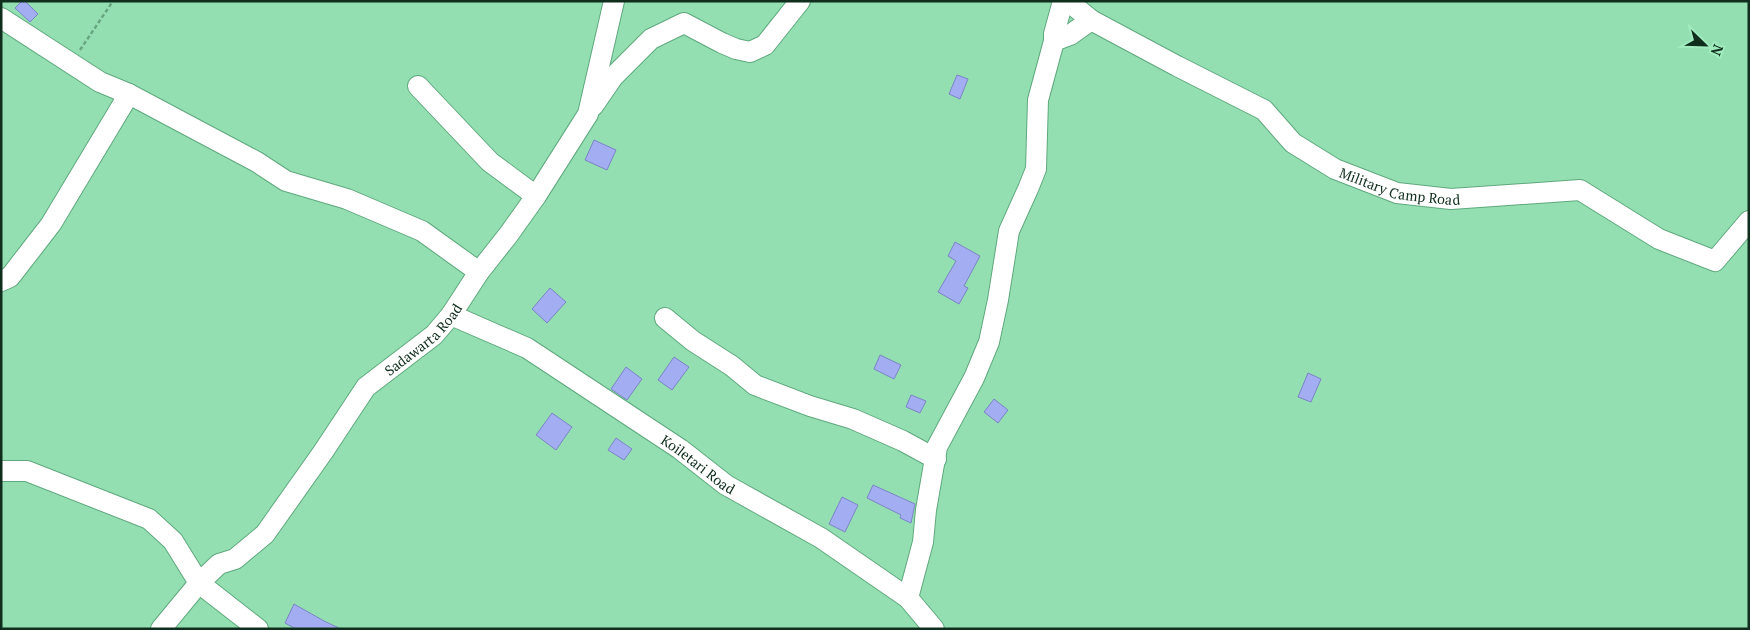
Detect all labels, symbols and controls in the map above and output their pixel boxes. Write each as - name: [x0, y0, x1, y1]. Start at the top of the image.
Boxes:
- north arrow: [1680, 20, 1730, 70]
- text: N: [1706, 42, 1728, 59]
- street label: Military Camp Road: [1337, 162, 1461, 209]
- street label: Sadawarta Road: [380, 299, 466, 379]
- street label: Koiletari Road: [658, 430, 739, 498]

